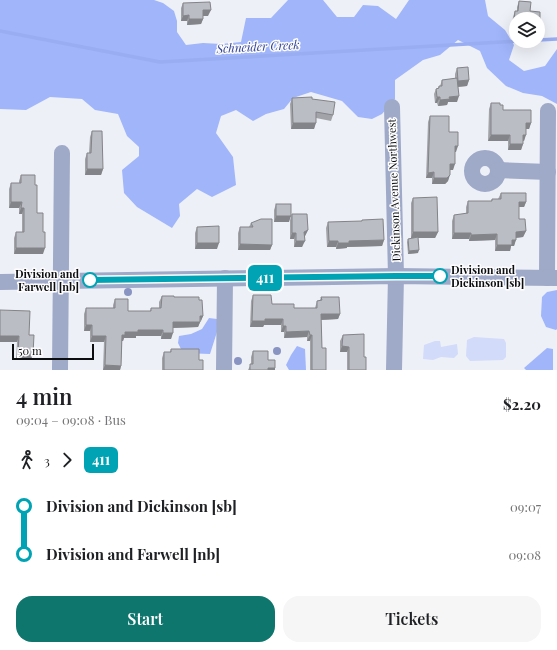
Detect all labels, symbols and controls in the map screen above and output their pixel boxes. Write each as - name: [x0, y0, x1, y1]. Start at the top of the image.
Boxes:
- map controls: [509, 12, 545, 48]
- button: layers: [509, 12, 545, 48]
- water label: Schneider Creek: [215, 36, 300, 56]
- street label: Dickinson Avenue Northwest: [384, 118, 403, 262]
- place label: Division and Dickinson [sb]: [451, 262, 524, 290]
- line badge: 411: [242, 265, 288, 291]
- place label: Division and Farwell [nb]: [15, 266, 79, 294]
- text: 411: [256, 268, 274, 287]
- marker: Division and Dickinson [sb]: [432, 268, 448, 284]
- marker: Division and Farwell [nb]: [82, 272, 98, 288]
- scale bar: [12, 342, 94, 361]
- text: 50 m: [18, 343, 42, 358]
- text: 4 min: [16, 381, 72, 411]
- text: $2.20: [503, 394, 541, 414]
- text: 09:04 – 09:08 · Bus: [16, 411, 126, 428]
- icon: walk: [16, 449, 38, 471]
- icon: forward: [56, 449, 78, 471]
- text: 411: [92, 450, 110, 469]
- text: 3: [44, 452, 50, 469]
- text: Division and Dickinson [sb]: [46, 496, 237, 516]
- text: 09:07: [510, 498, 541, 515]
- text: Division and Farwell [nb]: [46, 544, 220, 564]
- text: 09:08: [509, 546, 541, 563]
- button: Start: [16, 596, 275, 642]
- button: Tickets: [283, 596, 541, 642]

